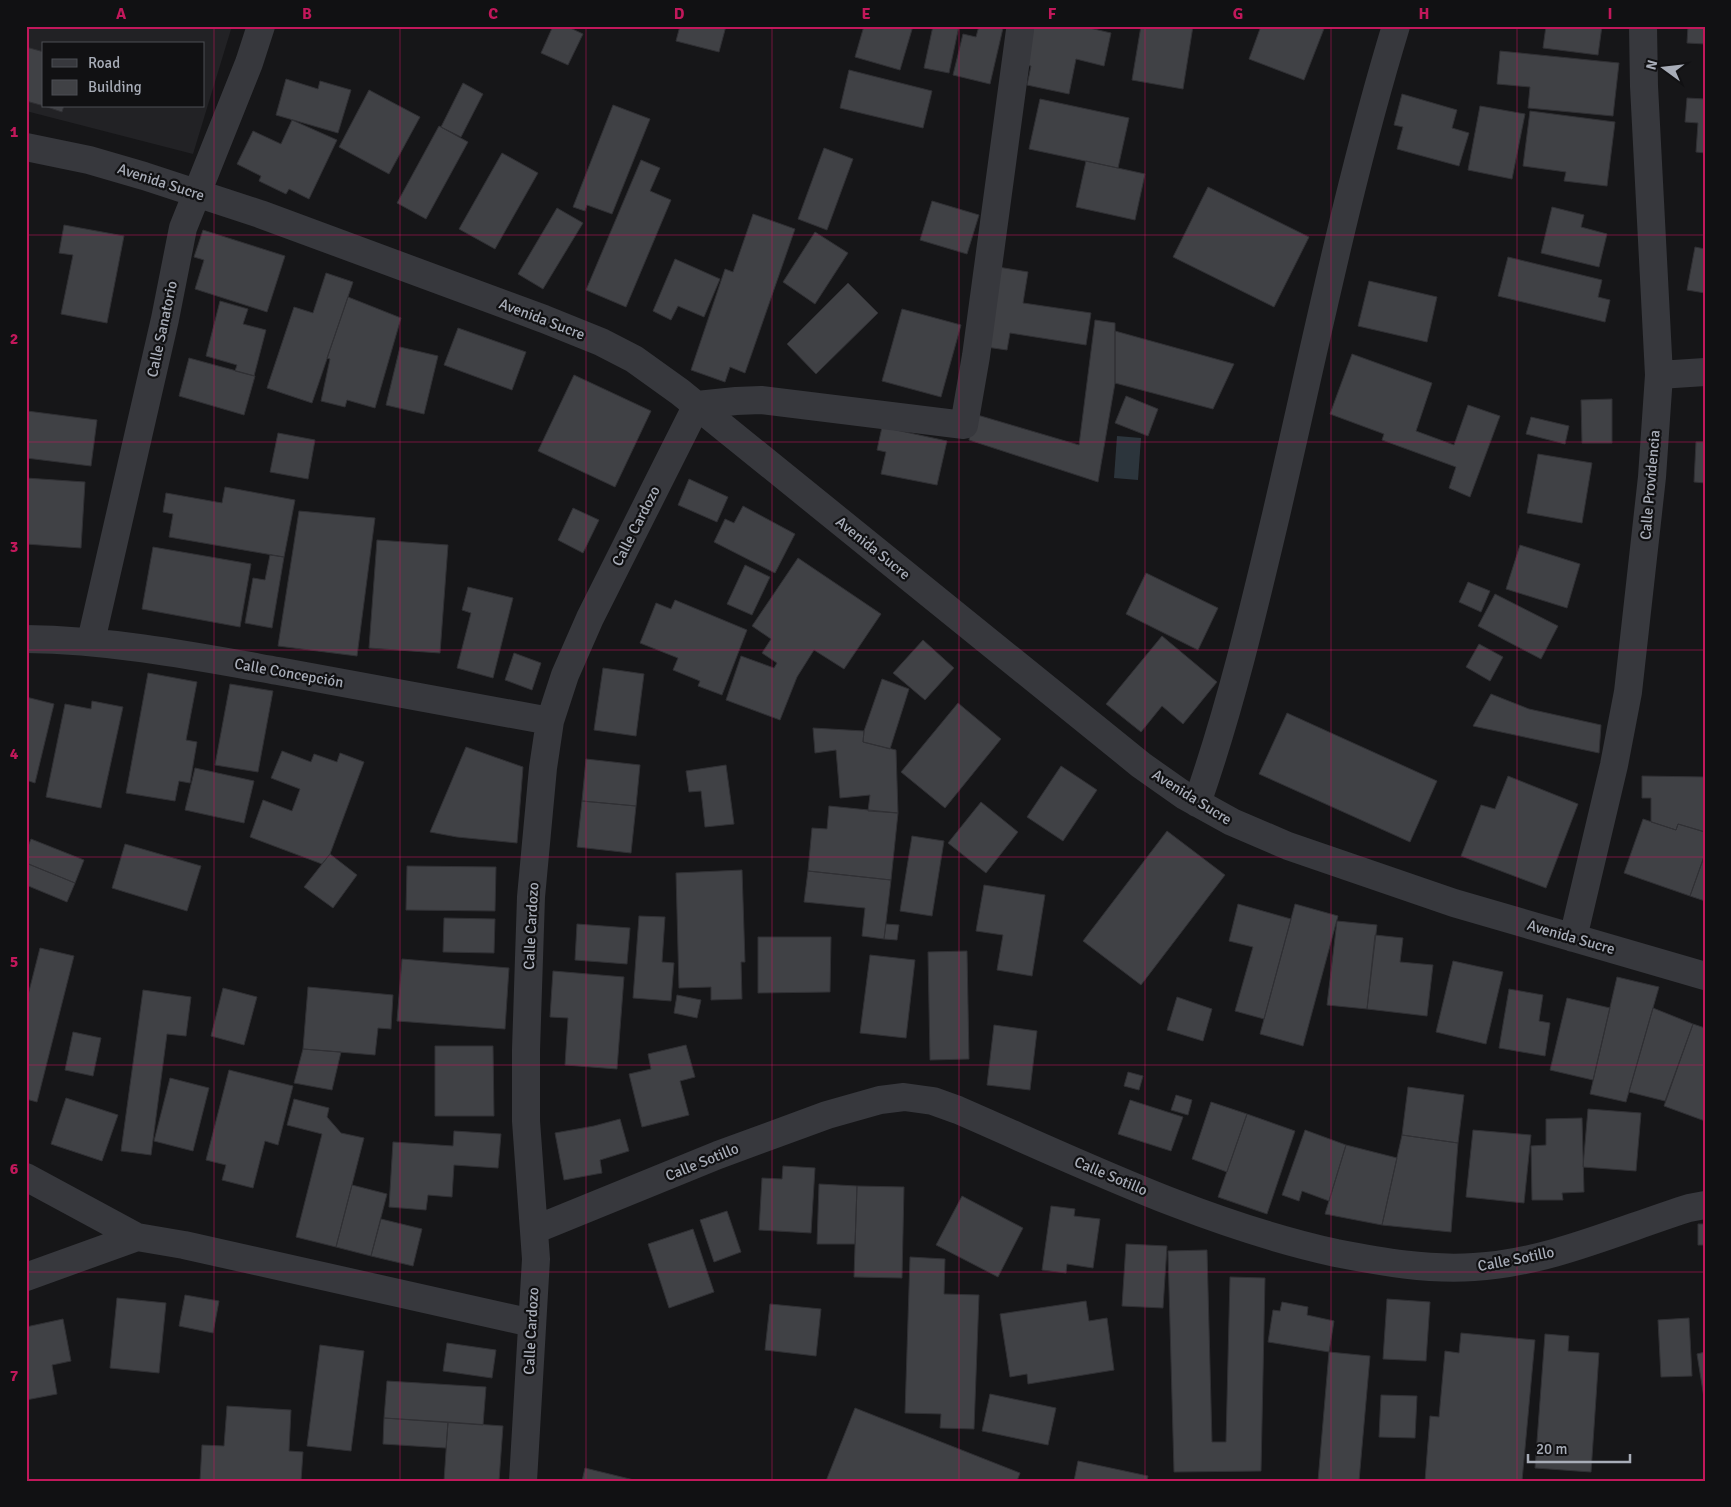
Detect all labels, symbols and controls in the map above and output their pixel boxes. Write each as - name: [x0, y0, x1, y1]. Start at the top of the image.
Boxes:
- text: A: [116, 4, 127, 24]
- text: B: [302, 4, 312, 24]
- text: C: [488, 4, 498, 24]
- text: D: [674, 4, 685, 24]
- text: E: [861, 4, 871, 24]
- text: F: [1048, 4, 1057, 24]
- text: G: [1233, 4, 1243, 24]
- text: H: [1419, 4, 1429, 24]
- text: I: [1607, 4, 1613, 24]
- legend: [42, 42, 205, 108]
- north arrow: [1638, 42, 1688, 92]
- text: Road: [88, 54, 120, 72]
- text: N: [1642, 58, 1661, 72]
- text: Building: [88, 78, 142, 96]
- text: 1: [10, 122, 19, 142]
- street label: Avenida Sucre: [115, 159, 207, 205]
- street label: Calle Sanatorio: [143, 279, 181, 379]
- street label: Avenida Sucre: [497, 294, 587, 344]
- text: 2: [10, 329, 18, 349]
- street label: Calle Providencia: [1636, 429, 1664, 541]
- street label: Calle Cardozo: [608, 483, 664, 569]
- street label: Avenida Sucre: [832, 513, 914, 583]
- text: 3: [10, 537, 18, 557]
- street label: Calle Concepción: [233, 655, 345, 691]
- text: 4: [10, 744, 19, 764]
- street label: Avenida Sucre: [1149, 765, 1235, 829]
- street label: Calle Cardozo: [520, 882, 542, 970]
- street label: Avenida Sucre: [1525, 916, 1617, 958]
- text: 5: [10, 952, 18, 972]
- street label: Calle Sotillo: [663, 1139, 742, 1185]
- street label: Calle Sotillo: [1072, 1153, 1150, 1200]
- text: 6: [10, 1159, 19, 1179]
- street label: Calle Sotillo: [1476, 1243, 1556, 1275]
- street label: Calle Cardozo: [520, 1287, 542, 1375]
- text: 7: [10, 1366, 19, 1386]
- scale bar: [1528, 1432, 1631, 1464]
- text: 20 m: [1536, 1440, 1567, 1458]

